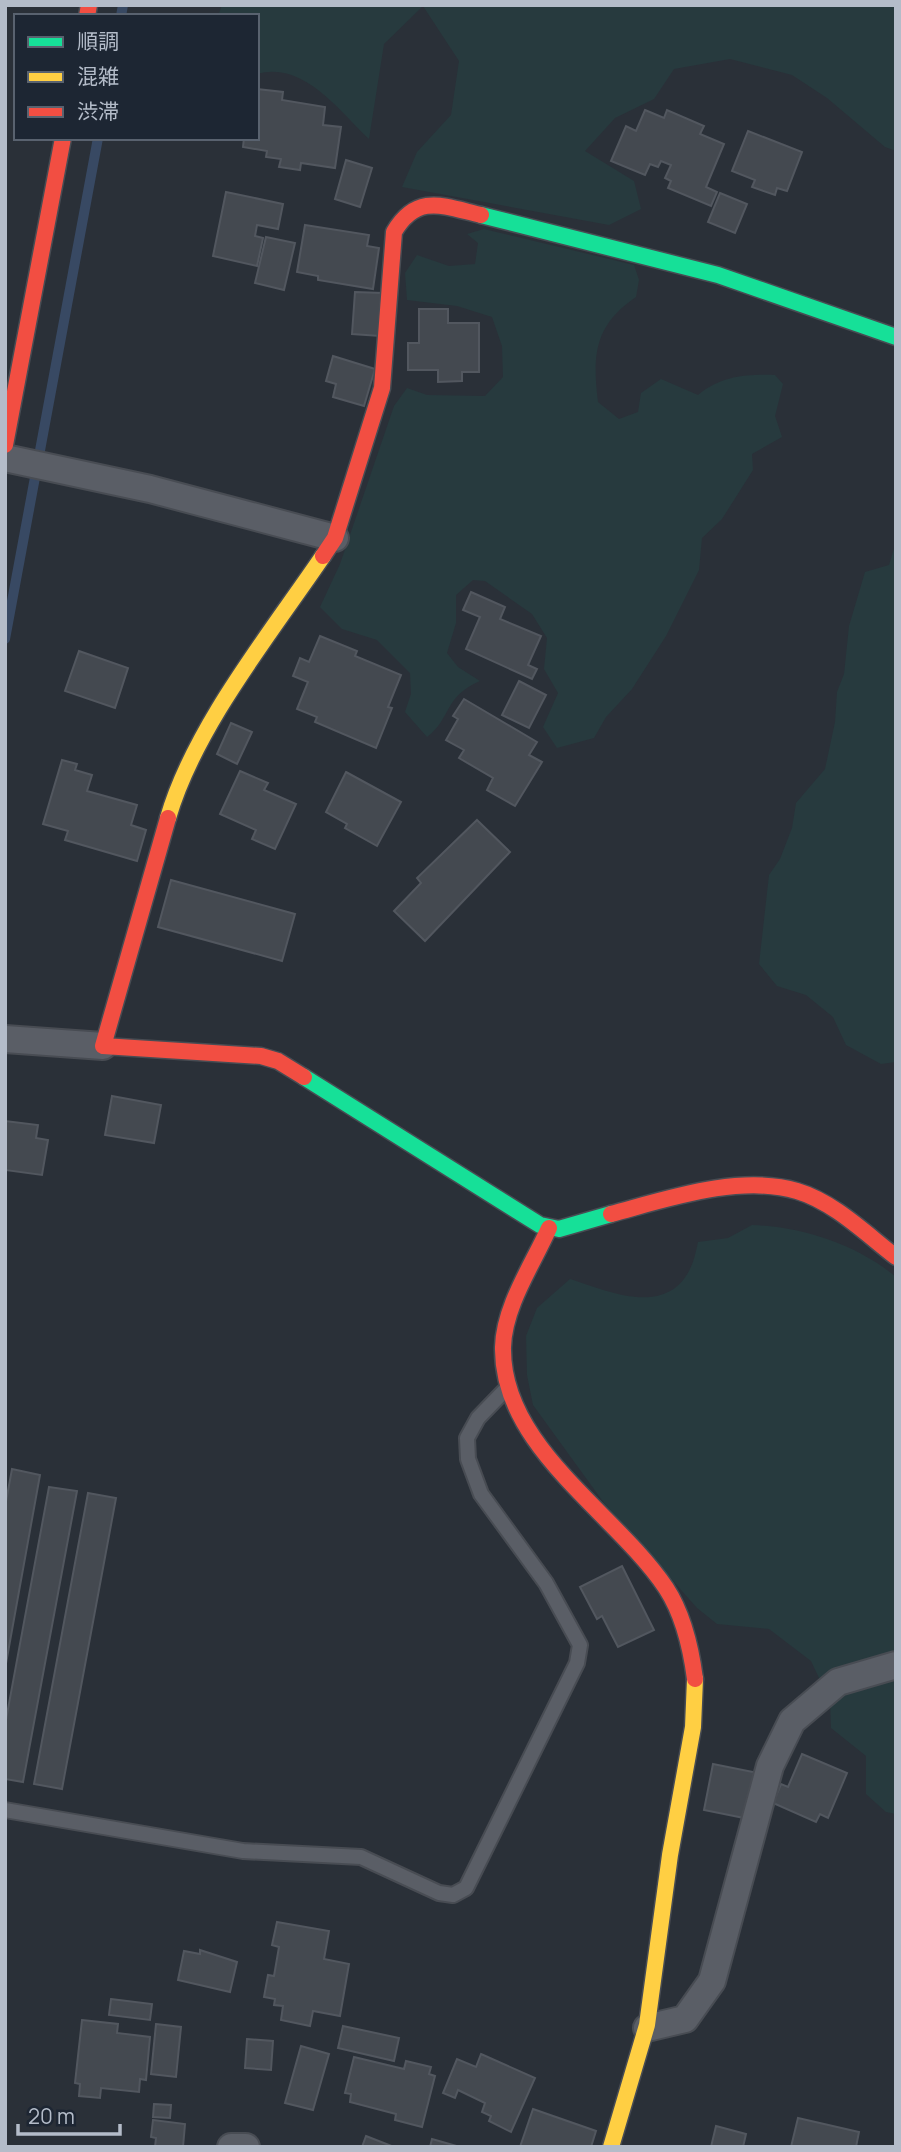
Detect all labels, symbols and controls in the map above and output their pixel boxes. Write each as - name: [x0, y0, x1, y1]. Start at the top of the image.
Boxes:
- legend: [14, 14, 259, 140]
- text: 順調: [77, 27, 119, 55]
- text: 混雑: [77, 62, 119, 90]
- text: 渋滞: [77, 97, 119, 125]
- scale bar: [18, 2092, 119, 2136]
- text: 20 m: [28, 2102, 75, 2130]

